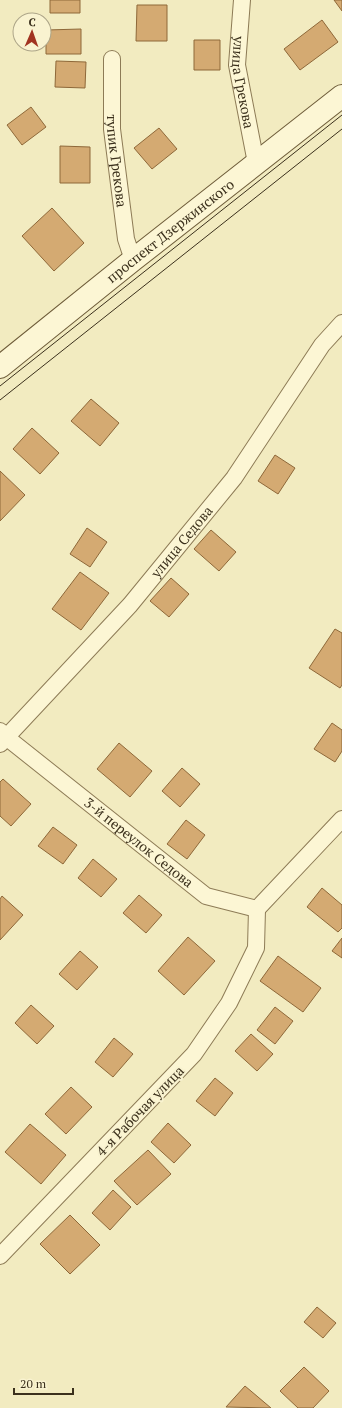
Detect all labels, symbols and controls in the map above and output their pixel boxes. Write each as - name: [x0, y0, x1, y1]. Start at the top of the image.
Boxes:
- north arrow: [12, 12, 52, 52]
- text: С: [29, 15, 36, 29]
- street label: улица Грекова: [228, 35, 259, 130]
- street label: тупик Грекова: [103, 114, 132, 208]
- street label: проспект Дзержинского: [102, 174, 238, 287]
- street label: улица Седова: [146, 502, 217, 582]
- street label: 3-й переулок Седова: [80, 793, 198, 891]
- street label: 4-я Рабочая улица: [91, 1061, 188, 1160]
- scale bar: [14, 1370, 73, 1396]
- text: 20 m: [20, 1376, 47, 1391]

